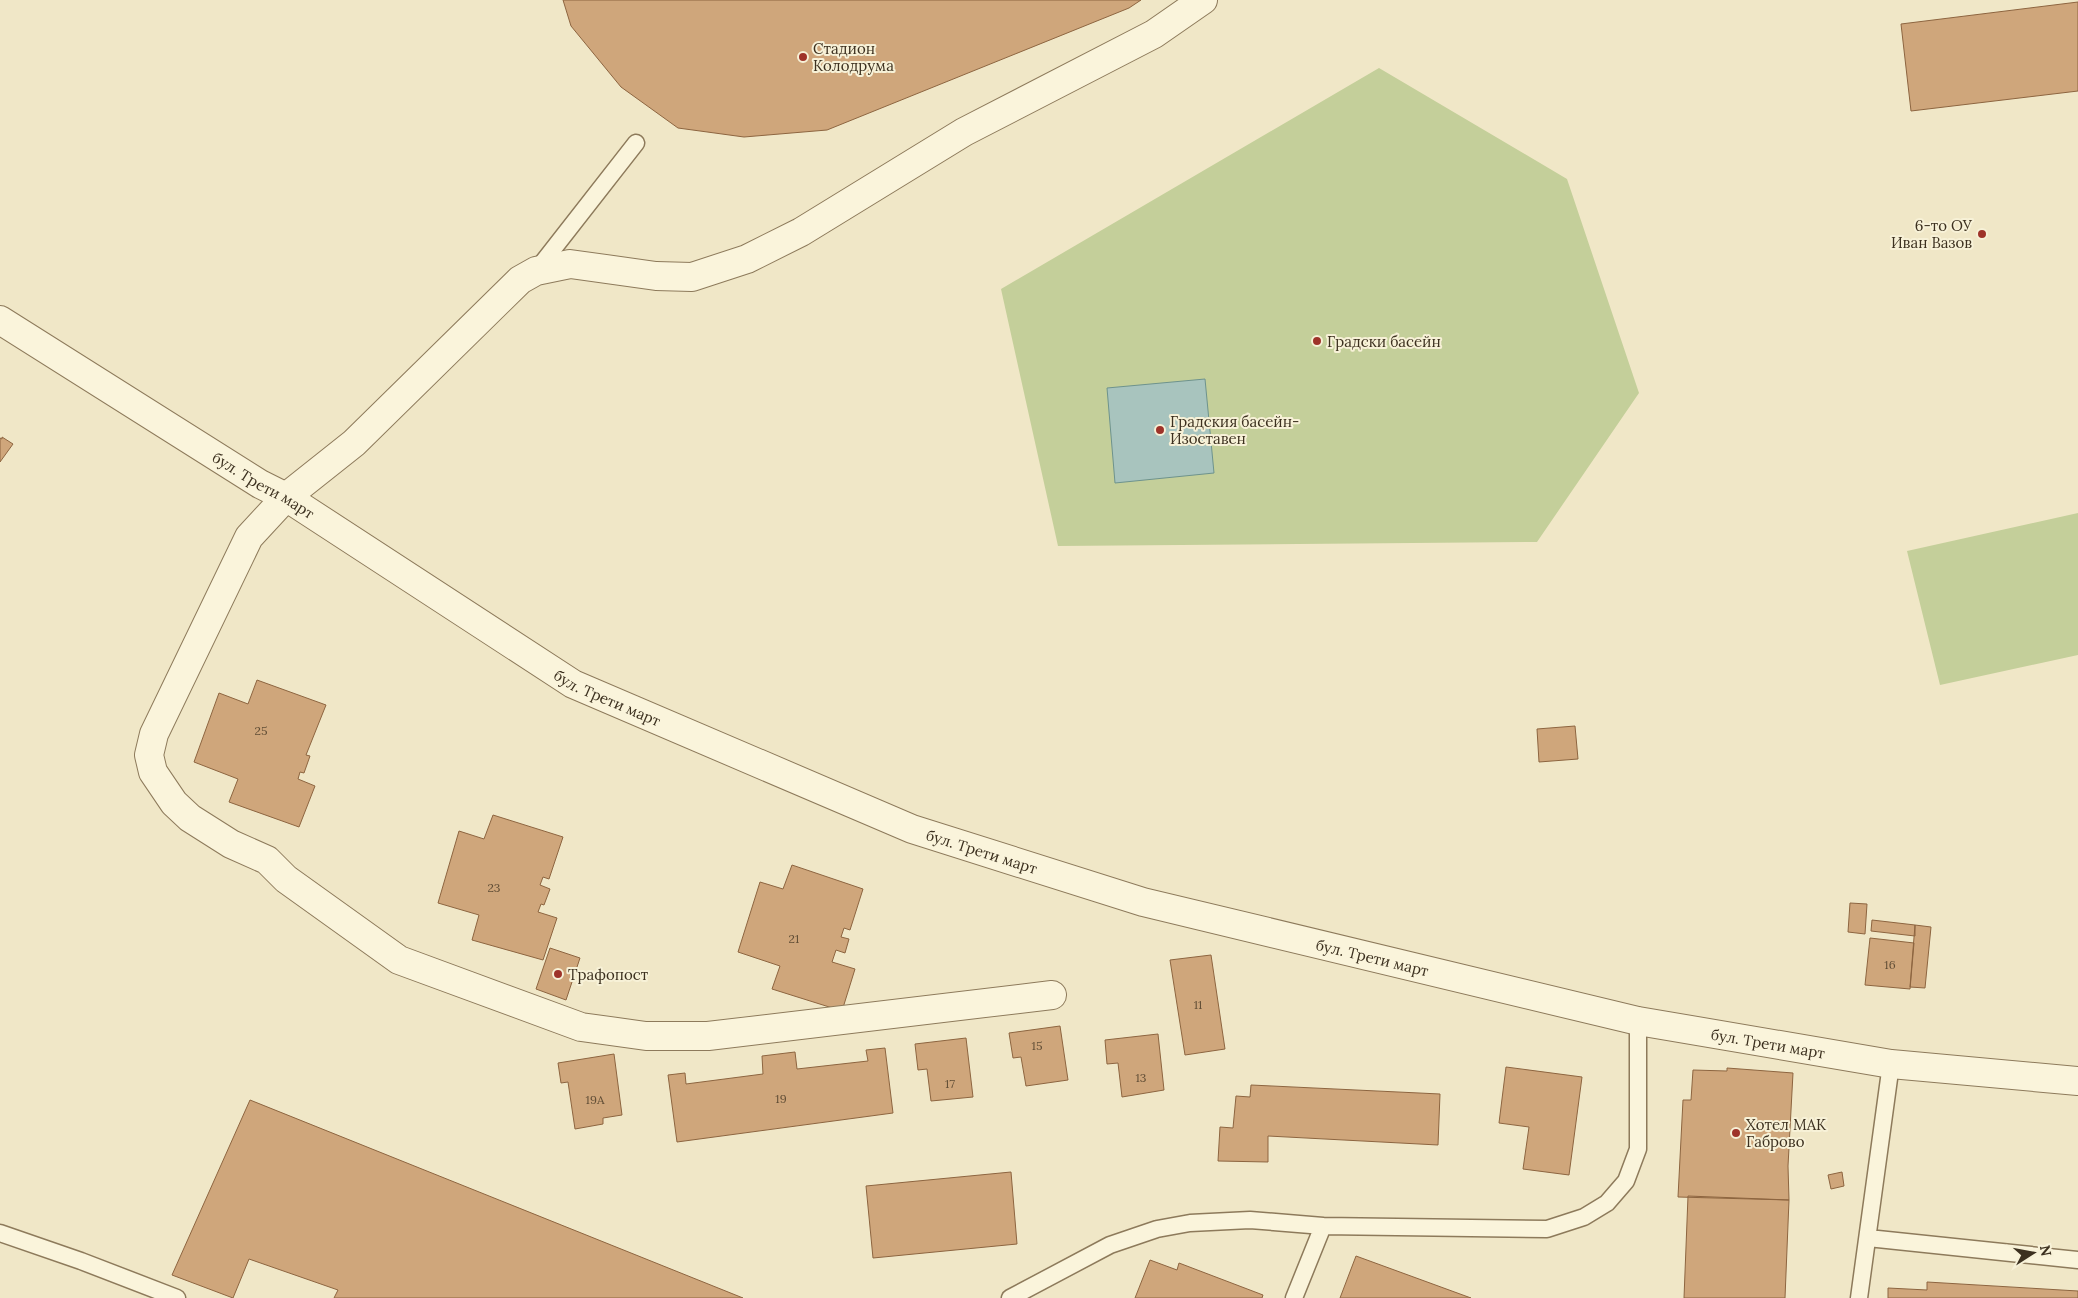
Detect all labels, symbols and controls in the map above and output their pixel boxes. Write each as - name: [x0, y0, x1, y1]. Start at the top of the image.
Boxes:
- place label: Стадион Колодрума: [813, 39, 894, 75]
- marker: Стадион Колодрума: [797, 51, 809, 63]
- place label: 6-то ОУ Иван Вазов: [1891, 216, 1973, 252]
- marker: 6-то ОУ Иван Вазов: [1976, 228, 1988, 240]
- place label: Градски басейн: [1327, 332, 1441, 351]
- marker: Градски басейн: [1311, 335, 1323, 347]
- place label: Градския басейн- Изоставен: [1170, 412, 1299, 448]
- marker: Градския басейн- Изоставен: [1154, 424, 1166, 436]
- street label: бул. Трети март: [209, 447, 319, 523]
- street label: бул. Трети март: [551, 665, 664, 730]
- house number: 25: [255, 723, 267, 738]
- street label: бул. Трети март: [924, 825, 1040, 878]
- house number: 23: [488, 880, 501, 895]
- house number: 21: [789, 931, 799, 946]
- street label: бул. Трети март: [1314, 934, 1431, 980]
- house number: 16: [1884, 957, 1896, 972]
- place label: Трафопост: [568, 965, 649, 984]
- marker: Трафопост: [552, 968, 564, 980]
- house number: 11: [1194, 997, 1202, 1012]
- street label: бул. Трети март: [1710, 1024, 1827, 1062]
- house number: 15: [1032, 1038, 1042, 1053]
- house number: 13: [1135, 1070, 1147, 1085]
- house number: 17: [945, 1076, 955, 1091]
- house number: 19: [775, 1091, 787, 1106]
- house number: 19А: [586, 1092, 605, 1107]
- place label: Хотел МАК Габрово: [1746, 1115, 1827, 1151]
- marker: Хотел МАК Габрово: [1730, 1127, 1742, 1139]
- north arrow: [2008, 1228, 2058, 1278]
- text: N: [2036, 1243, 2056, 1258]

